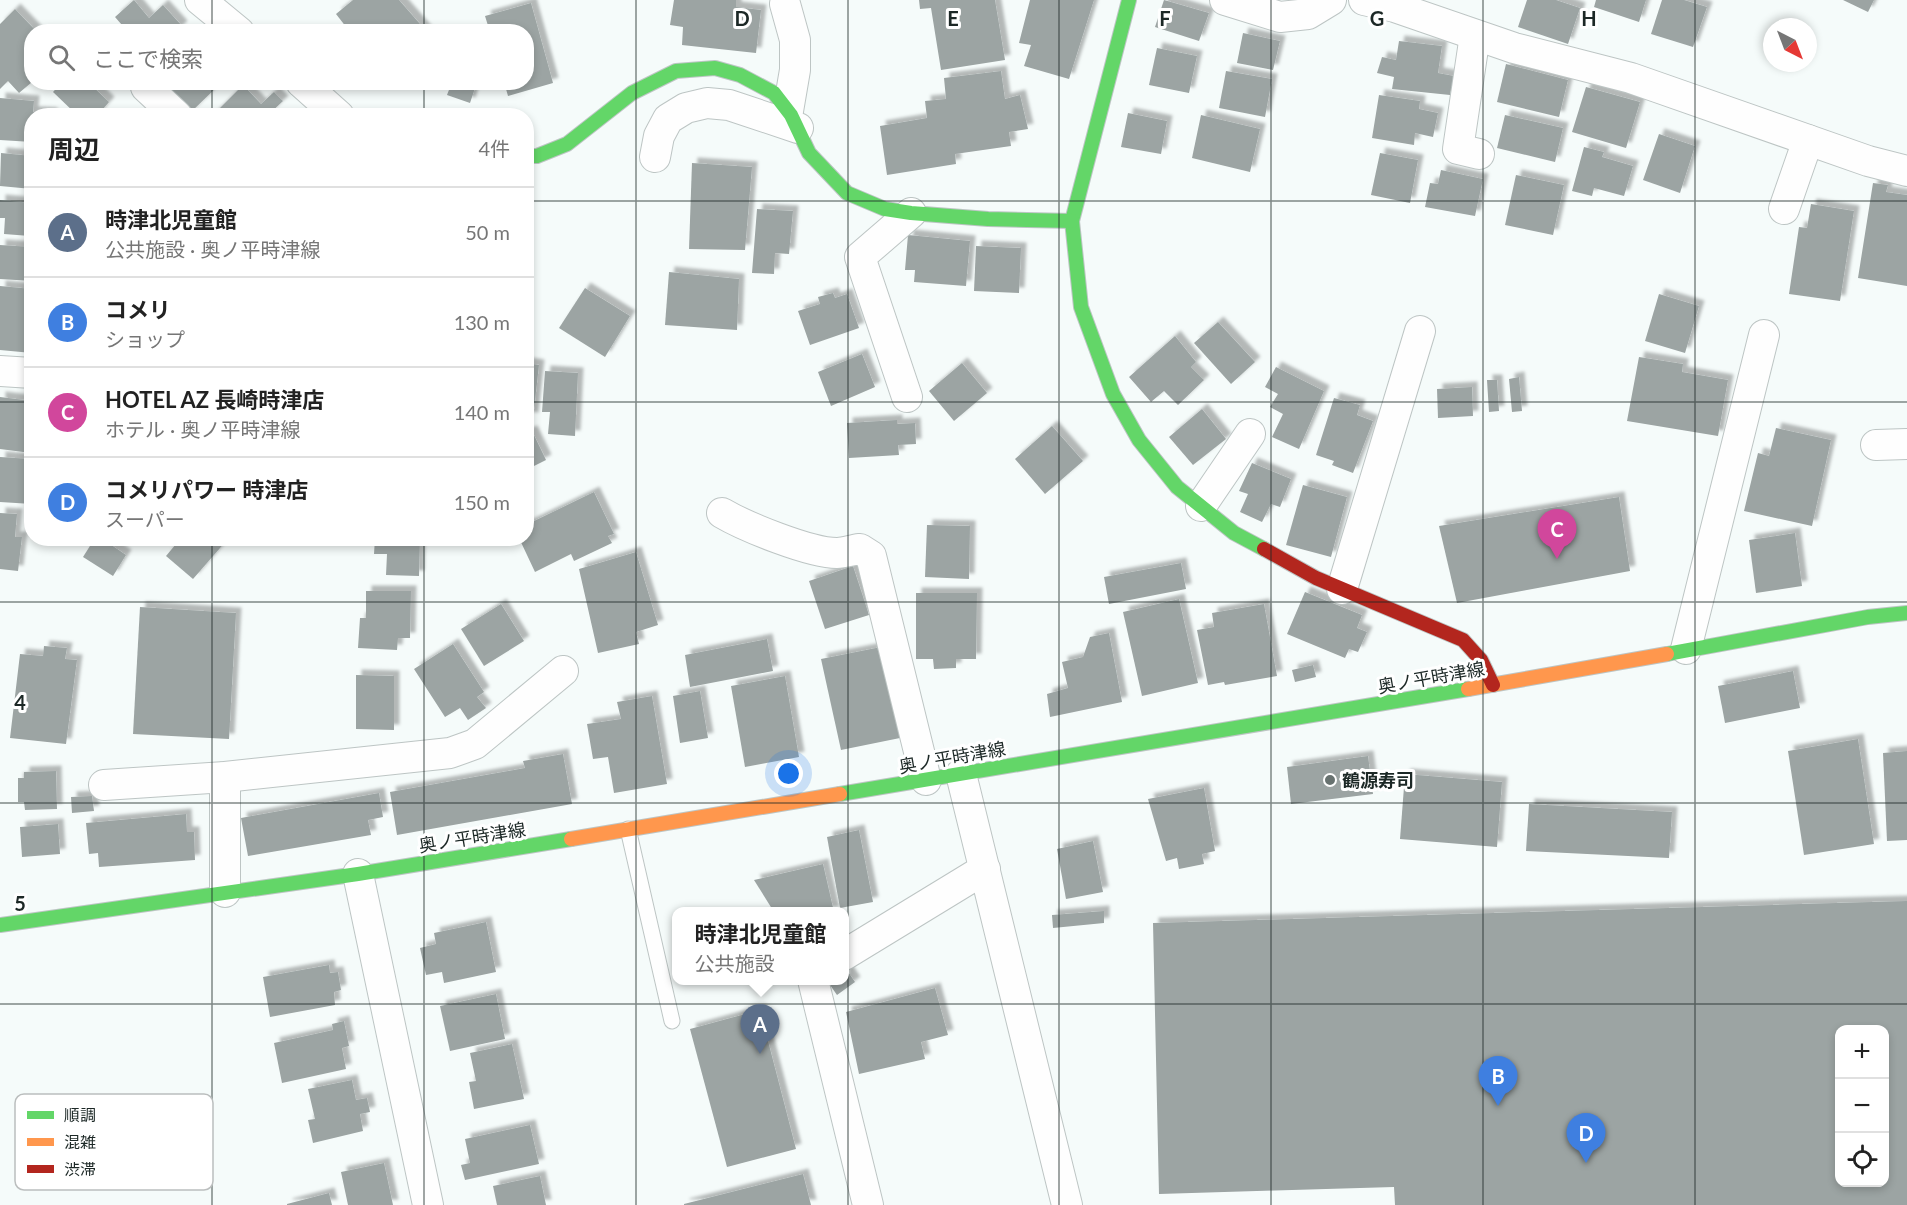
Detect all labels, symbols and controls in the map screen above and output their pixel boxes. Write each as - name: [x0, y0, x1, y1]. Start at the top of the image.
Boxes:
- text: D: [734, 6, 750, 30]
- text: E: [947, 6, 959, 30]
- text: F: [1159, 6, 1171, 30]
- text: G: [1370, 6, 1384, 30]
- text: H: [1581, 6, 1597, 30]
- north arrow: [1763, 18, 1817, 72]
- search box: [24, 24, 534, 90]
- icon: search: [45, 41, 78, 74]
- text: ここで検索: [93, 45, 203, 72]
- text: 周辺: [48, 133, 100, 165]
- text: 4件: [478, 136, 510, 160]
- text: 時津北児童館: [105, 206, 237, 233]
- text: A: [61, 220, 74, 244]
- text: 50 m: [465, 220, 510, 244]
- text: 公共施設 · 奥ノ平時津線: [105, 237, 320, 261]
- text: コメリ: [105, 296, 171, 323]
- text: B: [61, 310, 74, 334]
- text: 130 m: [454, 310, 510, 334]
- text: ショップ: [105, 327, 185, 351]
- text: HOTEL AZ 長崎時津店: [105, 386, 324, 413]
- text: C: [61, 400, 74, 424]
- text: 140 m: [454, 400, 510, 424]
- text: ホテル · 奥ノ平時津線: [105, 417, 300, 441]
- text: コメリパワー 時津店: [105, 476, 308, 503]
- text: D: [60, 490, 75, 514]
- text: 150 m: [454, 490, 510, 514]
- text: スーパー: [105, 507, 185, 531]
- pin: C: [1538, 510, 1576, 559]
- street label: 奥ノ平時津線: [1376, 657, 1486, 697]
- text: 4: [14, 690, 26, 714]
- street label: 奥ノ平時津線: [897, 737, 1007, 777]
- your location: [774, 759, 803, 788]
- place label: 鶴源寿司: [1342, 769, 1414, 791]
- marker: 鶴源寿司: [1323, 773, 1337, 787]
- street label: 奥ノ平時津線: [417, 818, 527, 856]
- text: 5: [14, 891, 26, 915]
- popup: [672, 907, 849, 985]
- text: 時津北児童館: [694, 920, 827, 947]
- text: 公共施設: [694, 951, 774, 975]
- pin: A: [740, 1004, 780, 1054]
- map controls: [1835, 1025, 1889, 1187]
- button: +: [1835, 1025, 1889, 1079]
- pin: B: [1478, 1056, 1518, 1106]
- button: −: [1835, 1079, 1889, 1133]
- legend: [15, 1094, 213, 1190]
- text: 順調: [64, 1105, 96, 1124]
- pin: D: [1566, 1114, 1606, 1163]
- text: 混雑: [64, 1132, 96, 1151]
- button: locate: [1835, 1133, 1889, 1187]
- text: 渋滞: [64, 1159, 96, 1178]

